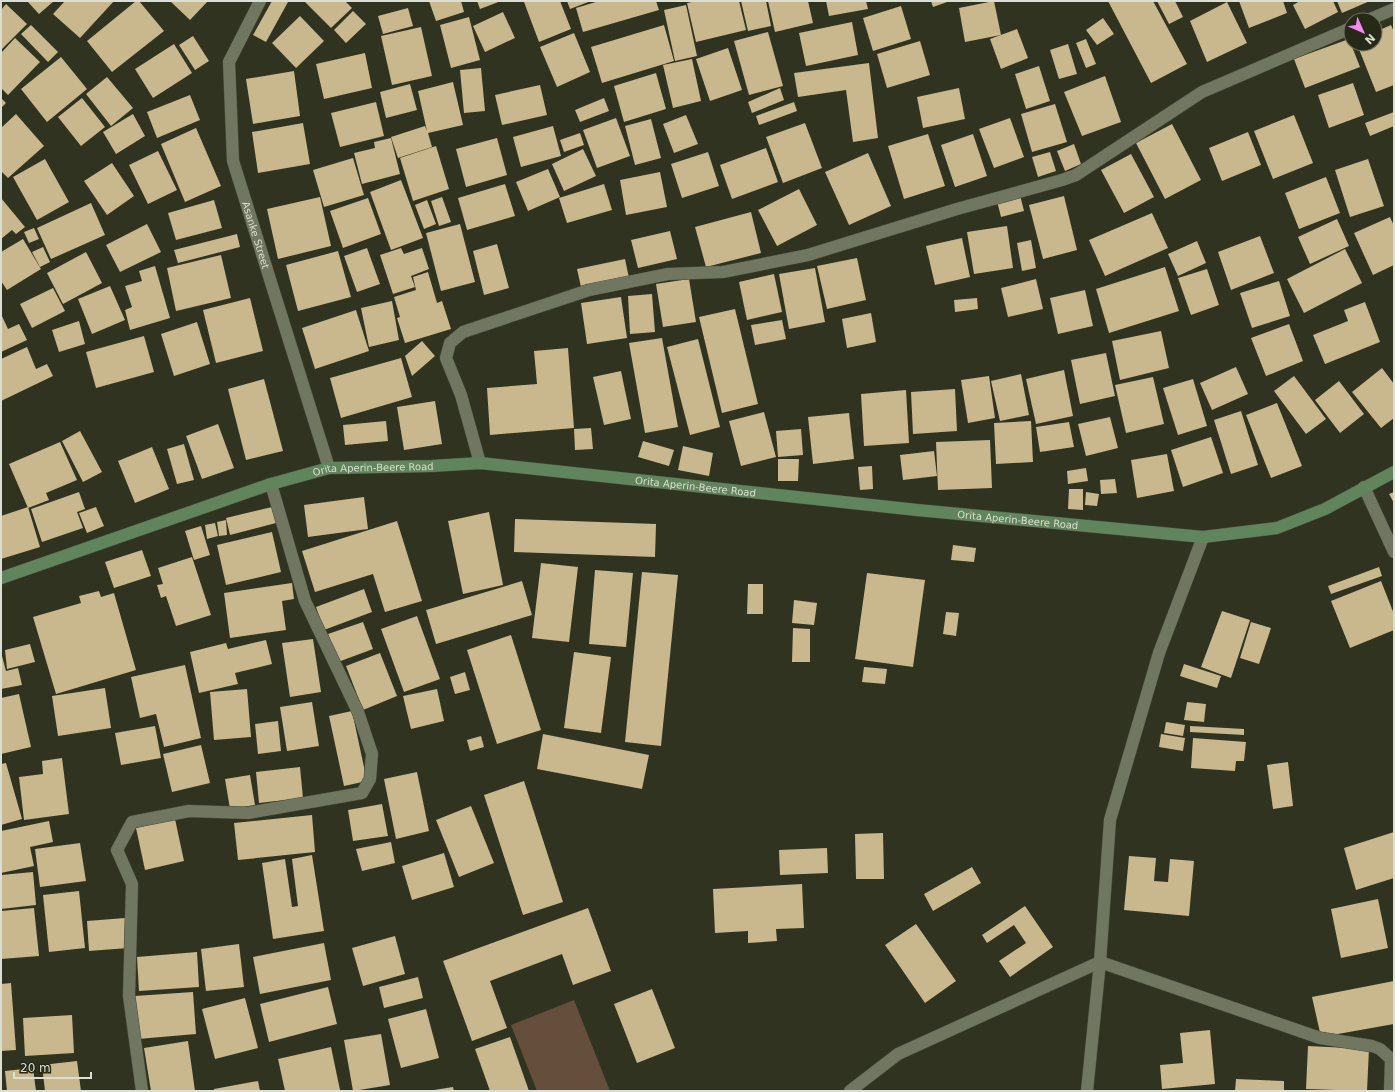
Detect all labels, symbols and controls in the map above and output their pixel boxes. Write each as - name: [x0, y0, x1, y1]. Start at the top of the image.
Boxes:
- north arrow: [1343, 12, 1383, 52]
- text: N: [1362, 31, 1378, 47]
- street label: Asanke Street: [240, 200, 271, 270]
- street label: Orita Aperin-Beere Road: [311, 461, 434, 478]
- street label: Orita Aperin-Beere Road: [635, 475, 757, 499]
- street label: Orita Aperin-Beere Road: [957, 509, 1079, 531]
- scale bar: [14, 1054, 91, 1080]
- text: 20 m: [20, 1061, 51, 1075]

